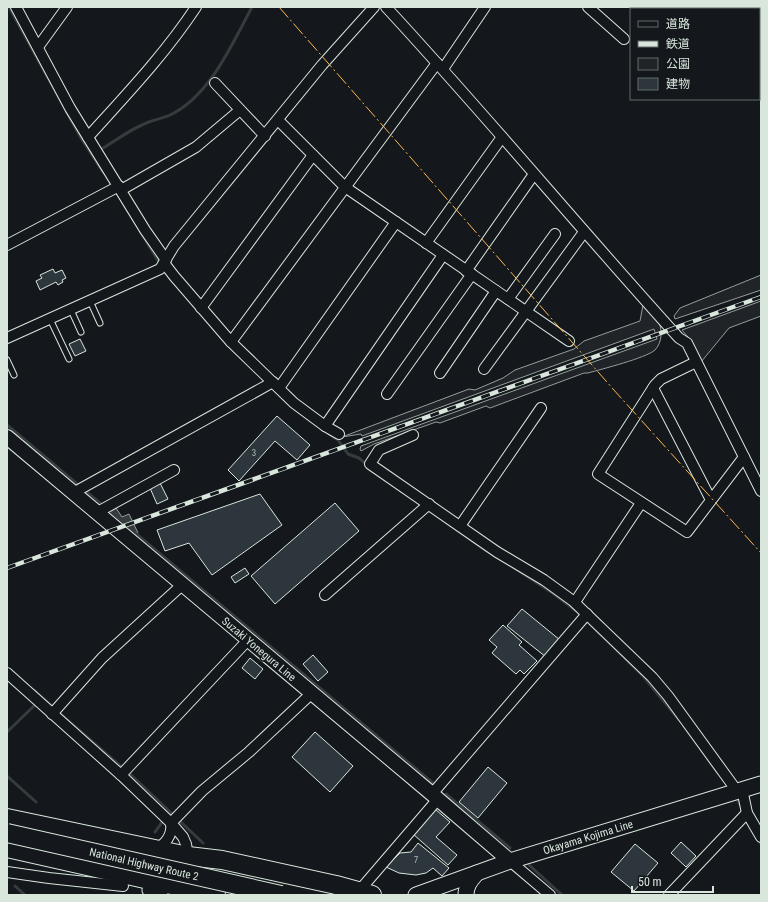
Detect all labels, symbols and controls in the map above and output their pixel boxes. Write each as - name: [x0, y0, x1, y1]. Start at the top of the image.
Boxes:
- legend: [630, 8, 760, 100]
- text: 道路: [666, 17, 690, 31]
- text: 鉄道: [666, 37, 690, 51]
- text: 公園: [666, 57, 690, 71]
- text: 建物: [666, 77, 690, 91]
- house number: 3: [252, 448, 256, 458]
- street label: Suzaki Yonegura Line: [219, 615, 298, 684]
- street label: Okayama Kojima Line: [542, 818, 635, 857]
- street label: National Highway Route 2: [88, 846, 200, 883]
- house number: 7: [414, 855, 419, 865]
- scale bar: [632, 868, 713, 894]
- text: 50 m: [638, 875, 662, 889]

